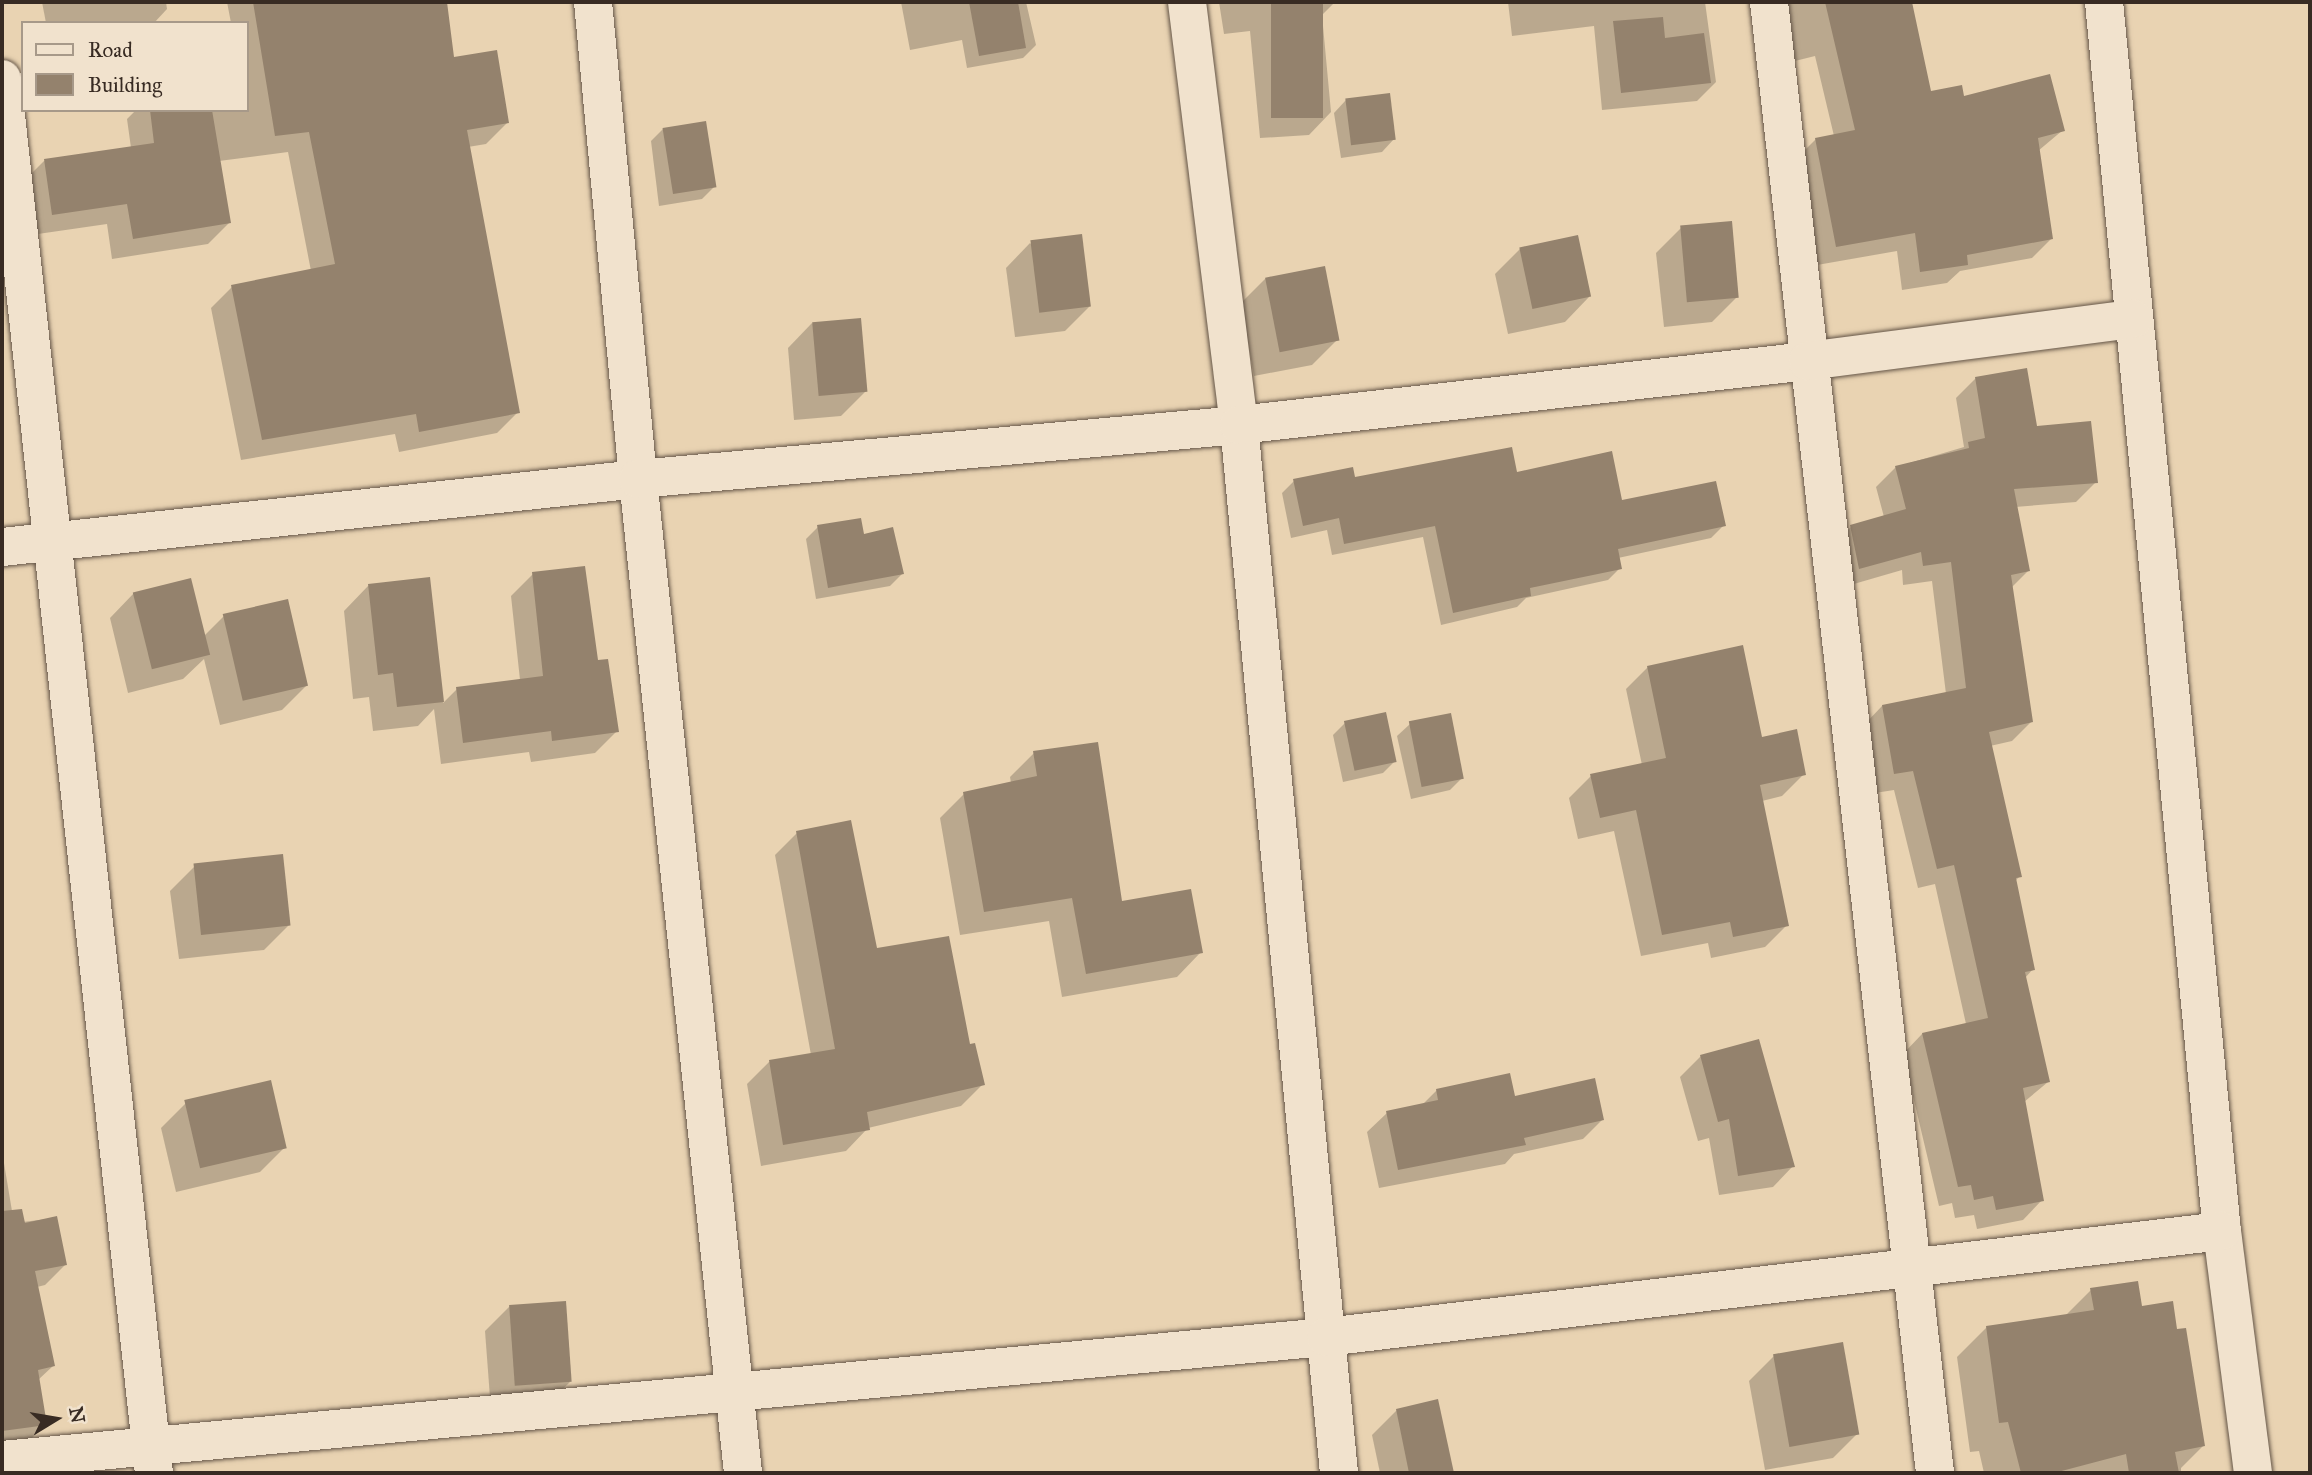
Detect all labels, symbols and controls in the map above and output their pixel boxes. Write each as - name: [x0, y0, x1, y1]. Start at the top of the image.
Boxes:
- legend: [21, 21, 248, 112]
- text: Road: [88, 37, 133, 63]
- text: Building: [88, 72, 162, 98]
- north arrow: [21, 1384, 91, 1454]
- text: N: [64, 1405, 90, 1425]

